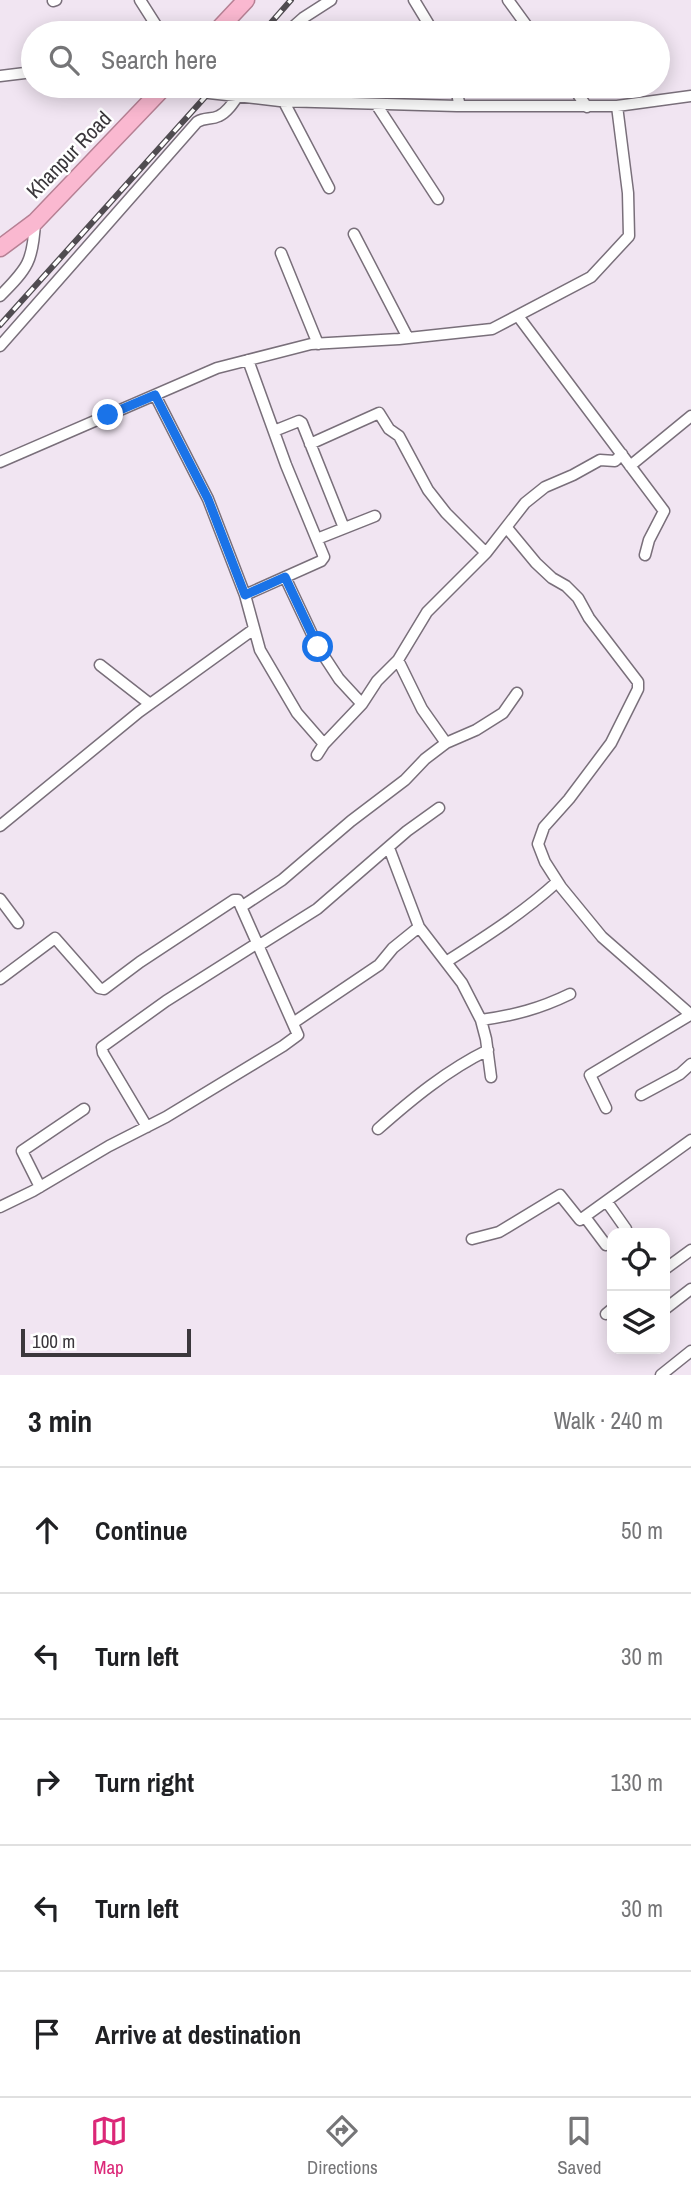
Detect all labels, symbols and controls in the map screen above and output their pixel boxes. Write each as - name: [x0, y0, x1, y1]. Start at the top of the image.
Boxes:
- search box: [21, 21, 670, 98]
- icon: search: [45, 41, 83, 79]
- text: Search here: [101, 42, 217, 77]
- street label: Khanpur Road: [20, 105, 118, 205]
- route end: [92, 399, 123, 430]
- route start: [302, 631, 333, 662]
- map controls: [607, 1228, 670, 1354]
- button: locate: [607, 1228, 670, 1291]
- button: layers: [607, 1291, 670, 1354]
- scale bar: [21, 1326, 191, 1358]
- text: 100 m: [32, 1328, 75, 1354]
- text: 3 min: [28, 1401, 92, 1441]
- text: Walk · 240 m: [554, 1405, 663, 1436]
- icon: ahead: [28, 1511, 66, 1549]
- text: Continue: [95, 1513, 187, 1548]
- text: 50 m: [621, 1515, 663, 1546]
- icon: left: [28, 1637, 66, 1675]
- text: Turn left: [95, 1639, 179, 1674]
- text: 30 m: [621, 1641, 663, 1672]
- icon: right: [28, 1763, 66, 1801]
- text: Turn right: [95, 1765, 194, 1800]
- text: 130 m: [611, 1767, 663, 1798]
- icon: left: [28, 1889, 66, 1927]
- text: Turn left: [95, 1891, 179, 1926]
- text: 30 m: [621, 1893, 663, 1924]
- icon: arrive: [28, 2015, 66, 2053]
- text: Arrive at destination: [95, 2017, 301, 2052]
- tab: Map: [90, 2112, 128, 2180]
- tab: Directions: [307, 2112, 378, 2180]
- tab: Saved: [557, 2112, 601, 2180]

